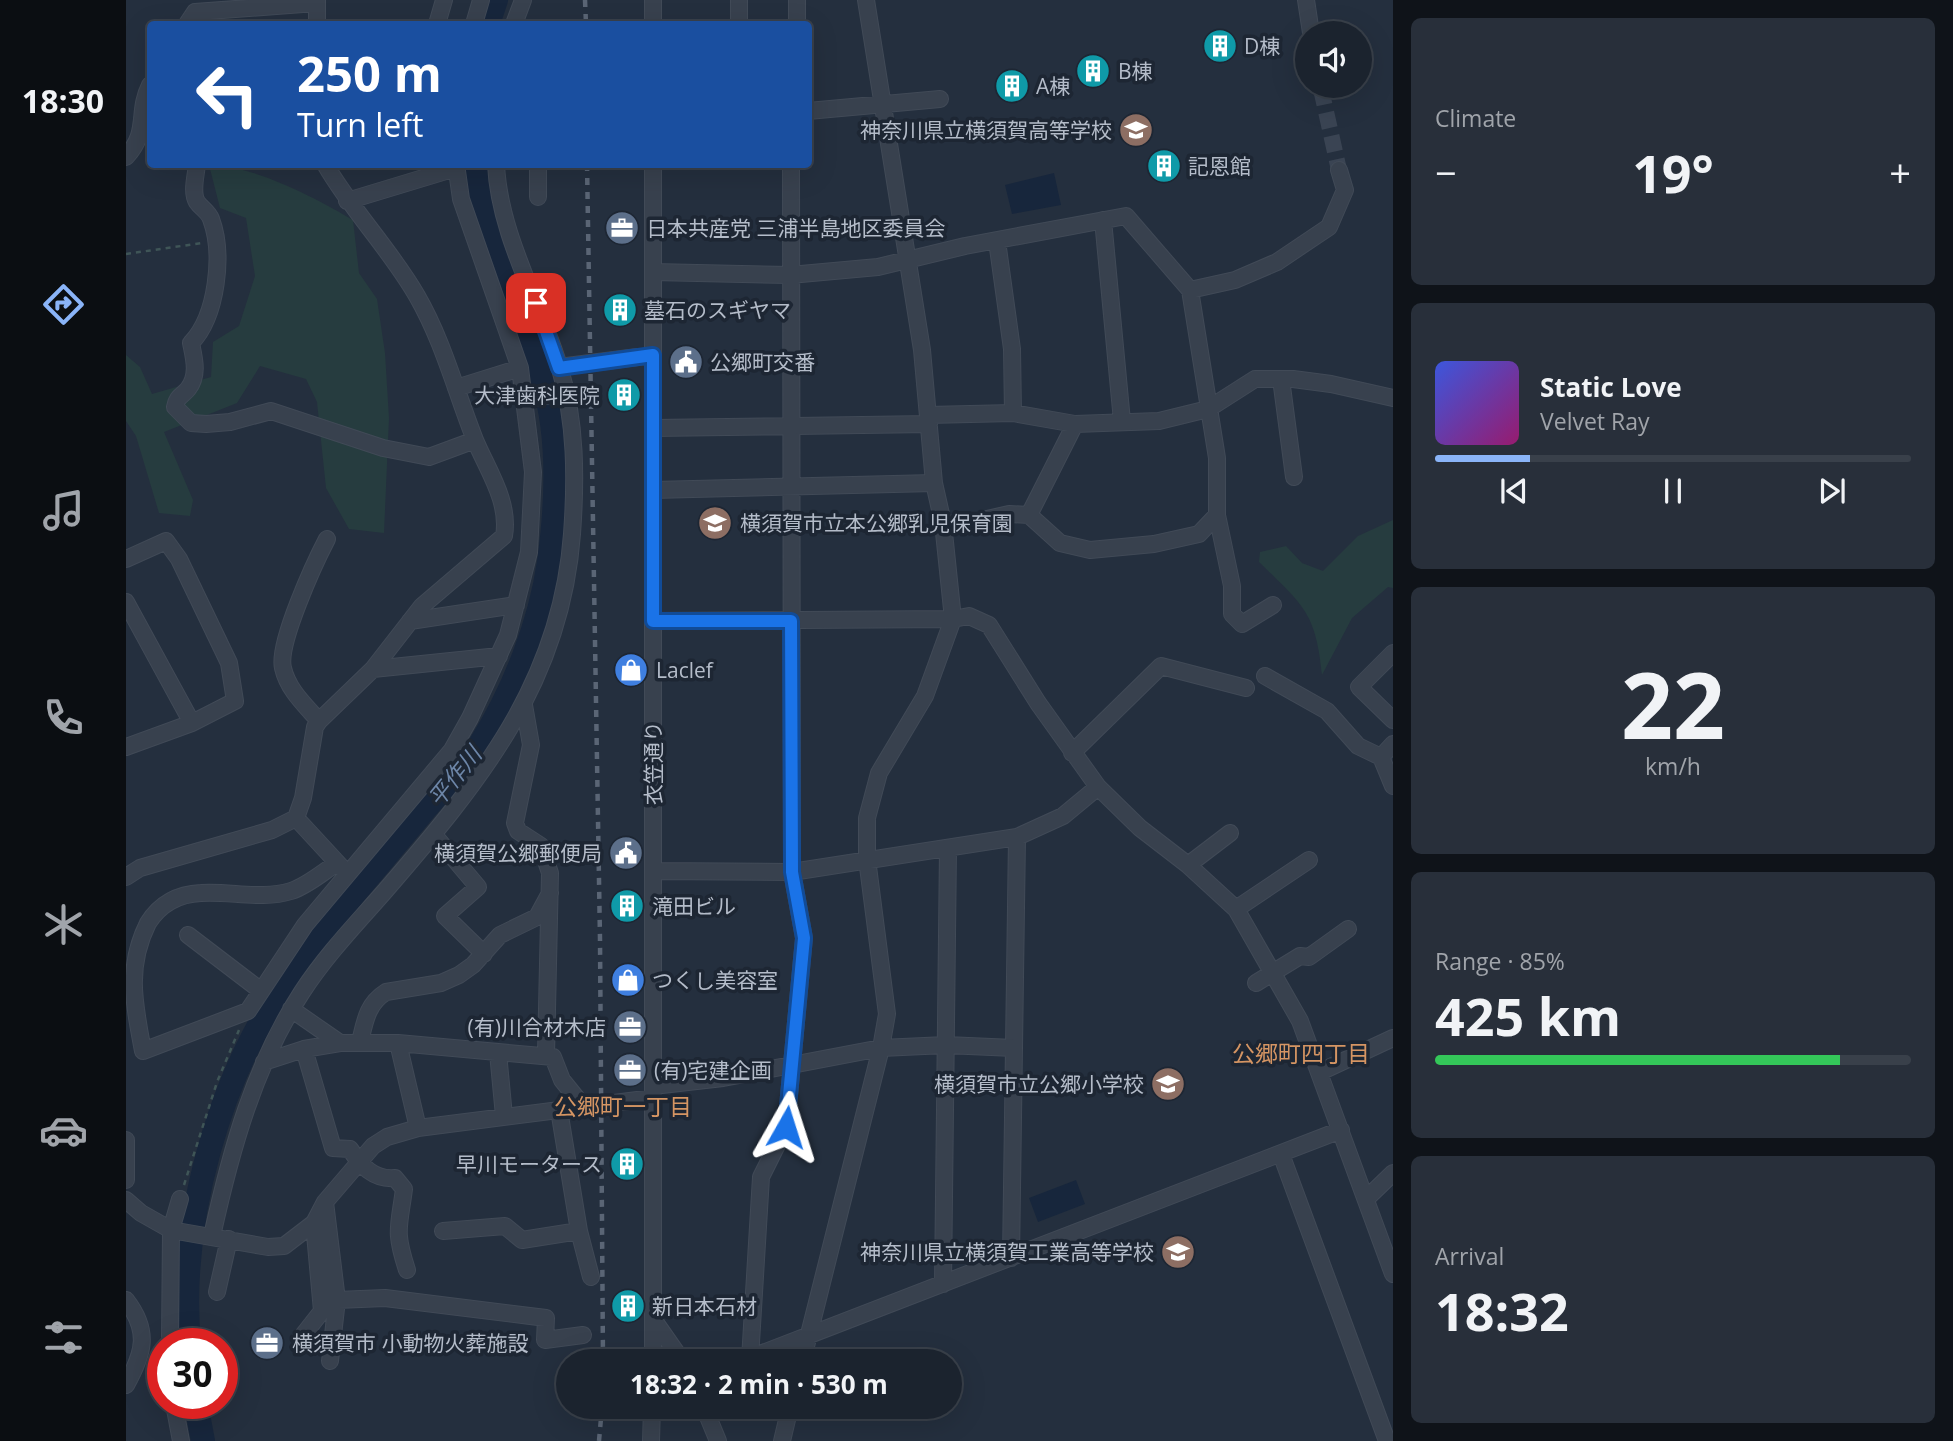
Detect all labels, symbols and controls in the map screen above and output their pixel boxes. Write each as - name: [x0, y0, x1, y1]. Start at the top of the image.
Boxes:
- map controls: [1295, 21, 1372, 98]
- button: sound: [1295, 21, 1372, 98]
- building icon: D棟: [1201, 27, 1239, 65]
- place label: D棟: [1244, 32, 1280, 60]
- text: 250 m: [297, 40, 442, 106]
- icon: left: [182, 49, 273, 140]
- building icon: B棟: [1074, 52, 1112, 90]
- place label: B棟: [1118, 57, 1153, 85]
- building icon: A棟: [993, 67, 1031, 105]
- place label: A棟: [1036, 72, 1070, 100]
- text: 18:30: [22, 79, 104, 122]
- text: Climate: [1435, 102, 1516, 134]
- text: Turn left: [297, 103, 423, 146]
- school or university icon: 神奈川県立横須賀高等学校: [1117, 111, 1155, 149]
- place label: 神奈川県立横須賀高等学校: [860, 116, 1112, 144]
- text: 19°: [1632, 137, 1714, 208]
- text: −: [1435, 146, 1457, 198]
- text: +: [1889, 146, 1911, 198]
- building icon: 記恩館: [1145, 147, 1183, 185]
- place label: 記恩館: [1188, 152, 1251, 180]
- office icon: 日本共産党 三浦半島地区委員会: [603, 209, 641, 247]
- place label: 日本共産党 三浦半島地区委員会: [646, 214, 945, 242]
- pin: [506, 273, 566, 333]
- icon: directions: [39, 280, 88, 329]
- icon: arrive: [517, 284, 555, 322]
- building icon: 墓石のスギヤマ: [601, 291, 639, 329]
- place label: 墓石のスギヤマ: [644, 296, 791, 324]
- public building icon: 公郷町交番: [667, 343, 705, 381]
- place label: 公郷町交番: [710, 348, 815, 376]
- text: Static Love: [1540, 369, 1682, 405]
- building icon: 大津歯科医院: [605, 376, 643, 414]
- place label: 大津歯科医院: [474, 381, 600, 409]
- text: Velvet Ray: [1540, 405, 1650, 437]
- icon: previous: [1495, 472, 1533, 510]
- icon: pause: [1654, 472, 1692, 510]
- icon: next: [1813, 472, 1851, 510]
- icon: music: [39, 486, 88, 535]
- school or university icon: 横須賀市立本公郷乳児保育園: [696, 504, 734, 542]
- place label: 横須賀市立本公郷乳児保育園: [740, 509, 1013, 537]
- text: 22: [1621, 642, 1725, 766]
- shop icon: Laclef: [612, 651, 650, 689]
- place label: Laclef: [656, 656, 715, 684]
- icon: phone: [39, 693, 88, 742]
- street label: 衣笠通り: [639, 721, 667, 805]
- water label: 平作川: [420, 737, 490, 813]
- text: km/h: [1645, 750, 1701, 782]
- public building icon: 横須賀公郷郵便局: [607, 834, 645, 872]
- place label: 横須賀公郷郵便局: [434, 839, 602, 867]
- building icon: 滝田ビル: [608, 887, 646, 925]
- place label: 滝田ビル: [652, 892, 736, 920]
- icon: climate: [39, 900, 88, 949]
- text: Range · 85%: [1435, 945, 1565, 977]
- shop icon: つくし美容室: [609, 961, 647, 999]
- place label: つくし美容室: [652, 966, 778, 994]
- text: 425 km: [1435, 980, 1621, 1051]
- office icon: (有)川合材木店: [611, 1008, 649, 1046]
- place label: (有)川合材木店: [468, 1013, 606, 1041]
- district label: 公郷町四丁目: [1232, 1037, 1370, 1069]
- office icon: (有)宅建企画: [611, 1051, 649, 1089]
- place label: (有)宅建企画: [654, 1056, 771, 1084]
- school or university icon: 横須賀市立公郷小学校: [1149, 1065, 1187, 1103]
- place label: 横須賀市立公郷小学校: [934, 1070, 1144, 1098]
- district label: 公郷町一丁目: [554, 1090, 692, 1122]
- position arrow: [749, 1090, 823, 1164]
- icon: car: [39, 1106, 88, 1155]
- building icon: 早川モータース: [608, 1145, 646, 1183]
- place label: 早川モータース: [456, 1150, 602, 1178]
- school or university icon: 神奈川県立横須賀工業高等学校: [1159, 1233, 1197, 1271]
- place label: 神奈川県立横須賀工業高等学校: [860, 1238, 1154, 1266]
- text: Arrival: [1435, 1240, 1504, 1272]
- text: 18:32: [1435, 1275, 1569, 1346]
- building icon: 新日本石材: [609, 1287, 647, 1325]
- place label: 新日本石材: [652, 1292, 757, 1320]
- icon: filters: [39, 1313, 88, 1362]
- office icon: 横須賀市 小動物火葬施設: [248, 1324, 286, 1362]
- speed limit sign: 30: [147, 1328, 238, 1419]
- place label: 横須賀市 小動物火葬施設: [292, 1329, 528, 1357]
- text: 18:32 · 2 min · 530 m: [630, 1366, 888, 1402]

